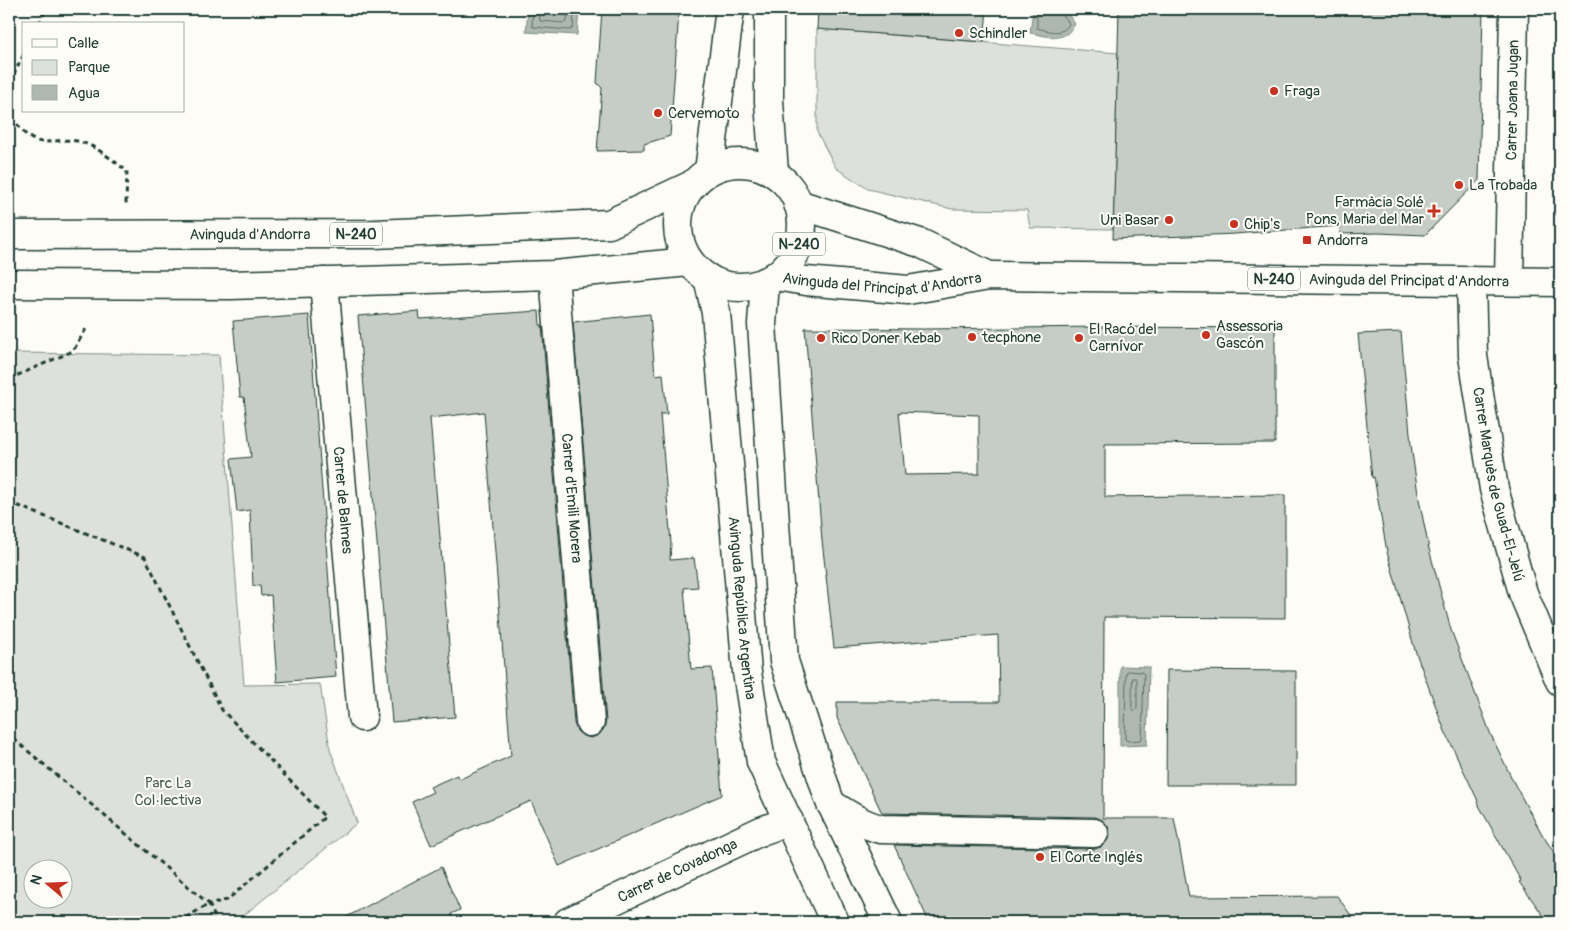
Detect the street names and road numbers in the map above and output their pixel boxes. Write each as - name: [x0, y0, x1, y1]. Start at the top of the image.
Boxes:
- street label: Carrer Joana Jugan: [1502, 40, 1523, 160]
- road number: N-240: [330, 222, 382, 245]
- street label: Avinguda d'Andorra: [190, 225, 310, 245]
- road number: N-240: [773, 232, 825, 255]
- street label: Avinguda del Principat d'Andorra: [781, 268, 983, 300]
- road number: N-240: [1248, 268, 1300, 290]
- street label: Avinguda del Principat d'Andorra: [1309, 270, 1509, 291]
- street label: Carrer Marquès de Guad-El-Jelú: [1468, 386, 1528, 584]
- street label: Carrer d'Emili Morera: [557, 433, 586, 564]
- street label: Carrer de Balmes: [328, 446, 357, 555]
- street label: Avinguda República Argentina: [724, 516, 760, 701]
- street label: Carrer de Covadonga: [615, 835, 741, 907]

